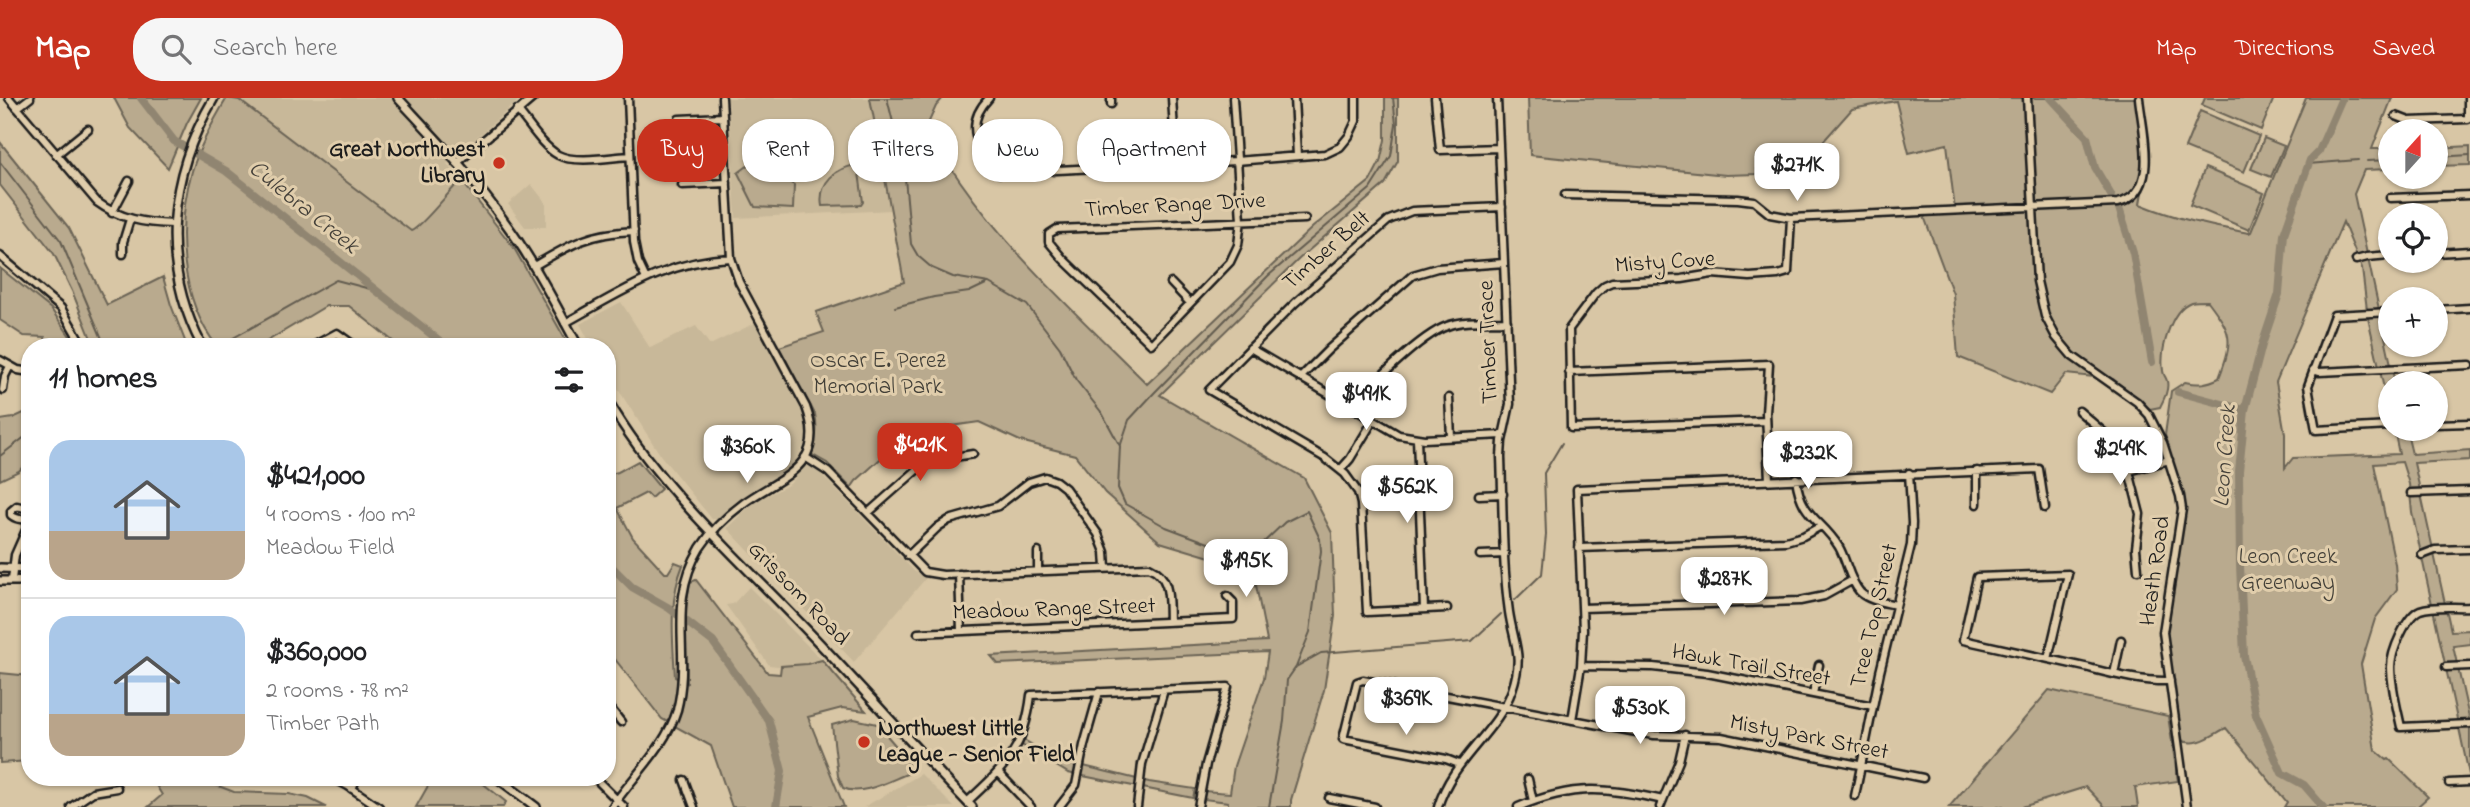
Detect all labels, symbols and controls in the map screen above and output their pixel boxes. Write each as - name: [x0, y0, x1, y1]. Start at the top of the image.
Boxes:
- search box: [133, 18, 623, 81]
- text: Map: [35, 25, 91, 73]
- icon: search: [157, 30, 195, 68]
- text: Search here: [213, 30, 337, 68]
- text: Map: [2156, 32, 2197, 67]
- text: Directions: [2235, 32, 2334, 67]
- text: Saved: [2372, 32, 2435, 67]
- chip: Buy: [637, 119, 728, 182]
- chip: Rent: [742, 119, 834, 182]
- chip: Filters: [848, 119, 958, 182]
- chip: New: [972, 119, 1063, 182]
- chip: Apartment: [1077, 119, 1231, 182]
- north arrow: [2378, 119, 2448, 189]
- map controls: [2378, 119, 2448, 441]
- place label: Great Northwest Library: [329, 134, 485, 195]
- pin: $271K: [1748, 144, 1846, 203]
- text: $271K: [1770, 149, 1824, 182]
- water label: Culebra Creek: [240, 152, 367, 264]
- marker: Great Northwest Library: [491, 155, 507, 171]
- street label: Timber Range Drive: [1084, 185, 1267, 228]
- street label: Timber Belt: [1275, 203, 1379, 299]
- button: locate: [2378, 203, 2448, 273]
- street label: Misty Cove: [1614, 243, 1717, 285]
- street label: Timber Trace: [1470, 279, 1508, 404]
- button: +: [2378, 287, 2448, 357]
- park label: Oscar E. Perez Memorial Park: [810, 345, 946, 404]
- text: 11 homes: [49, 358, 157, 402]
- icon: filters: [550, 361, 588, 399]
- button: −: [2378, 371, 2448, 441]
- pin: $491K: [1317, 372, 1415, 432]
- text: $491K: [1342, 378, 1390, 411]
- water label: Leon Creek: [2205, 402, 2247, 508]
- pin: $421K: [871, 424, 969, 483]
- pin: $360K: [698, 426, 796, 485]
- pin: $249K: [2071, 428, 2169, 487]
- text: $421K: [893, 429, 947, 462]
- text: $360K: [720, 431, 774, 464]
- pin: $232K: [1759, 432, 1857, 491]
- text: $249K: [2094, 433, 2146, 466]
- text: $232K: [1779, 437, 1837, 470]
- text: $421,000: [266, 455, 365, 499]
- pin: $562K: [1358, 466, 1456, 525]
- icon: home: [105, 468, 189, 552]
- text: $562K: [1377, 471, 1437, 504]
- text: 4 rooms · 100 m²: [266, 499, 416, 532]
- street label: Heath Road: [2132, 514, 2180, 628]
- text: Meadow Field: [266, 532, 395, 565]
- street label: Grissom Road: [739, 534, 857, 654]
- pin: $195K: [1197, 540, 1295, 599]
- street label: Tree Top Street: [1842, 540, 1908, 691]
- park label: Leon Creek Greenway: [2239, 541, 2338, 602]
- text: $195K: [1220, 545, 1272, 578]
- pin: $287K: [1675, 558, 1773, 617]
- text: $287K: [1697, 563, 1751, 596]
- street label: Meadow Range Street: [952, 590, 1156, 631]
- text: $360,000: [266, 631, 367, 675]
- street label: Hawk Trail Street: [1669, 636, 1833, 696]
- icon: home: [105, 644, 189, 728]
- text: 2 rooms · 78 m²: [266, 675, 409, 708]
- pin: $369K: [1357, 678, 1455, 737]
- text: $369K: [1380, 683, 1432, 716]
- pin: $530K: [1591, 686, 1689, 746]
- text: $530K: [1611, 692, 1669, 725]
- street label: Misty Park Street: [1726, 706, 1892, 772]
- text: Timber Path: [266, 708, 380, 741]
- place label: Northwest Little League - Senior Field: [878, 713, 1075, 774]
- marker: Northwest Little League - Senior Field: [856, 734, 872, 750]

